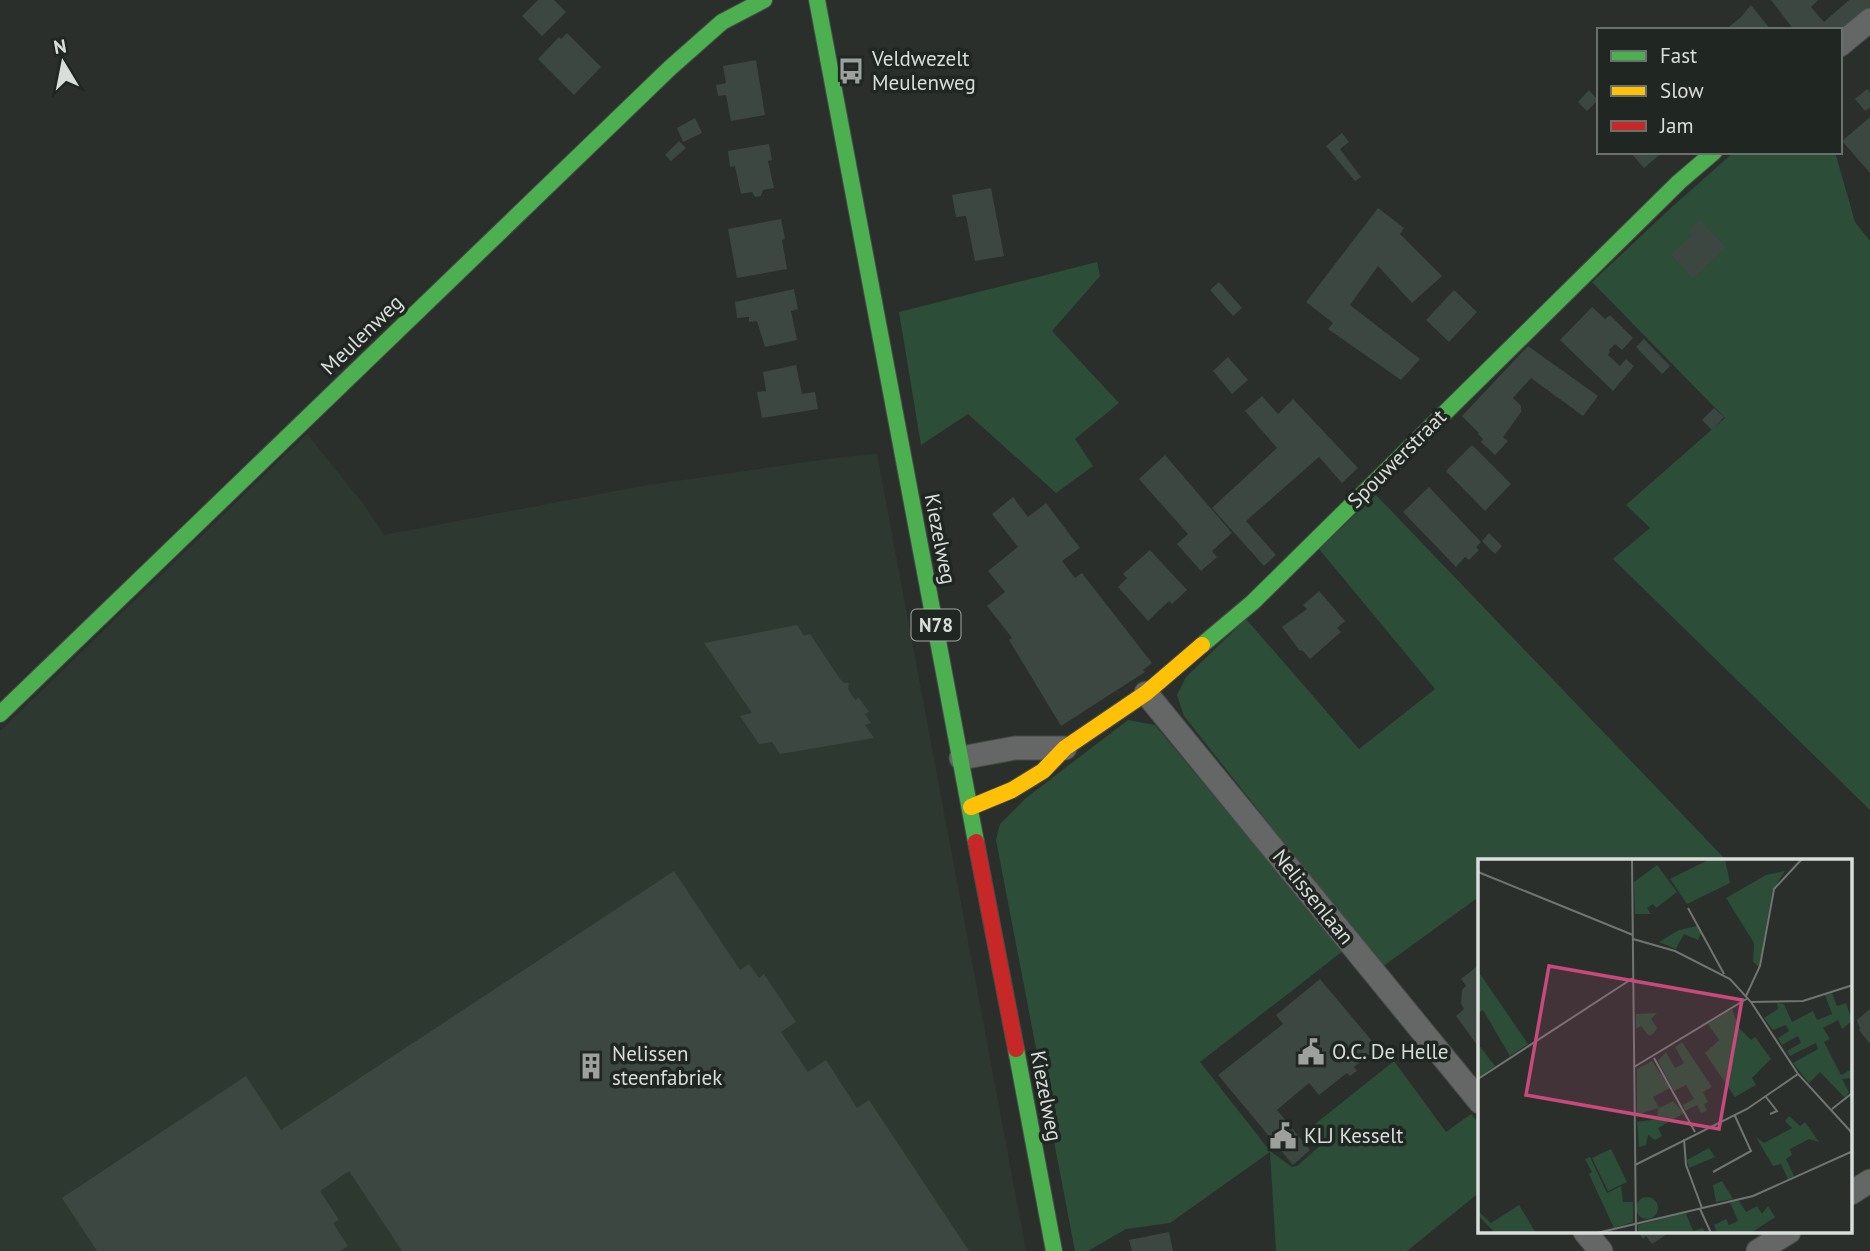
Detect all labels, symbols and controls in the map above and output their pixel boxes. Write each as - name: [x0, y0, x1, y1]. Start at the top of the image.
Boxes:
- north arrow: [28, 28, 98, 98]
- legend: [1597, 28, 1842, 154]
- text: N: [52, 33, 68, 59]
- text: Fast: [1660, 42, 1697, 69]
- place label: Veldwezelt Meulenweg: [871, 45, 976, 96]
- bus stop icon: Veldwezelt Meulenweg: [836, 56, 866, 86]
- text: Slow: [1660, 77, 1704, 104]
- text: Jam: [1659, 112, 1694, 139]
- street label: Meulenweg: [315, 289, 408, 380]
- street label: Spouwerstraat: [1341, 403, 1452, 514]
- street label: Kiezelweg: [918, 491, 962, 586]
- road number: N78: [912, 610, 960, 640]
- street label: Nelissenlaan: [1267, 844, 1360, 950]
- inset map: [1478, 859, 1853, 1234]
- public building icon: O.C. De Helle: [1296, 1037, 1326, 1067]
- place label: O.C. De Helle: [1332, 1038, 1448, 1065]
- place label: Nelissen steenfabriek: [612, 1040, 722, 1091]
- street label: Kiezelweg: [1024, 1048, 1068, 1143]
- building icon: Nelissen steenfabriek: [576, 1051, 606, 1081]
- public building icon: KLJ Kesselt: [1268, 1121, 1298, 1151]
- place label: KLJ Kesselt: [1304, 1122, 1403, 1149]

